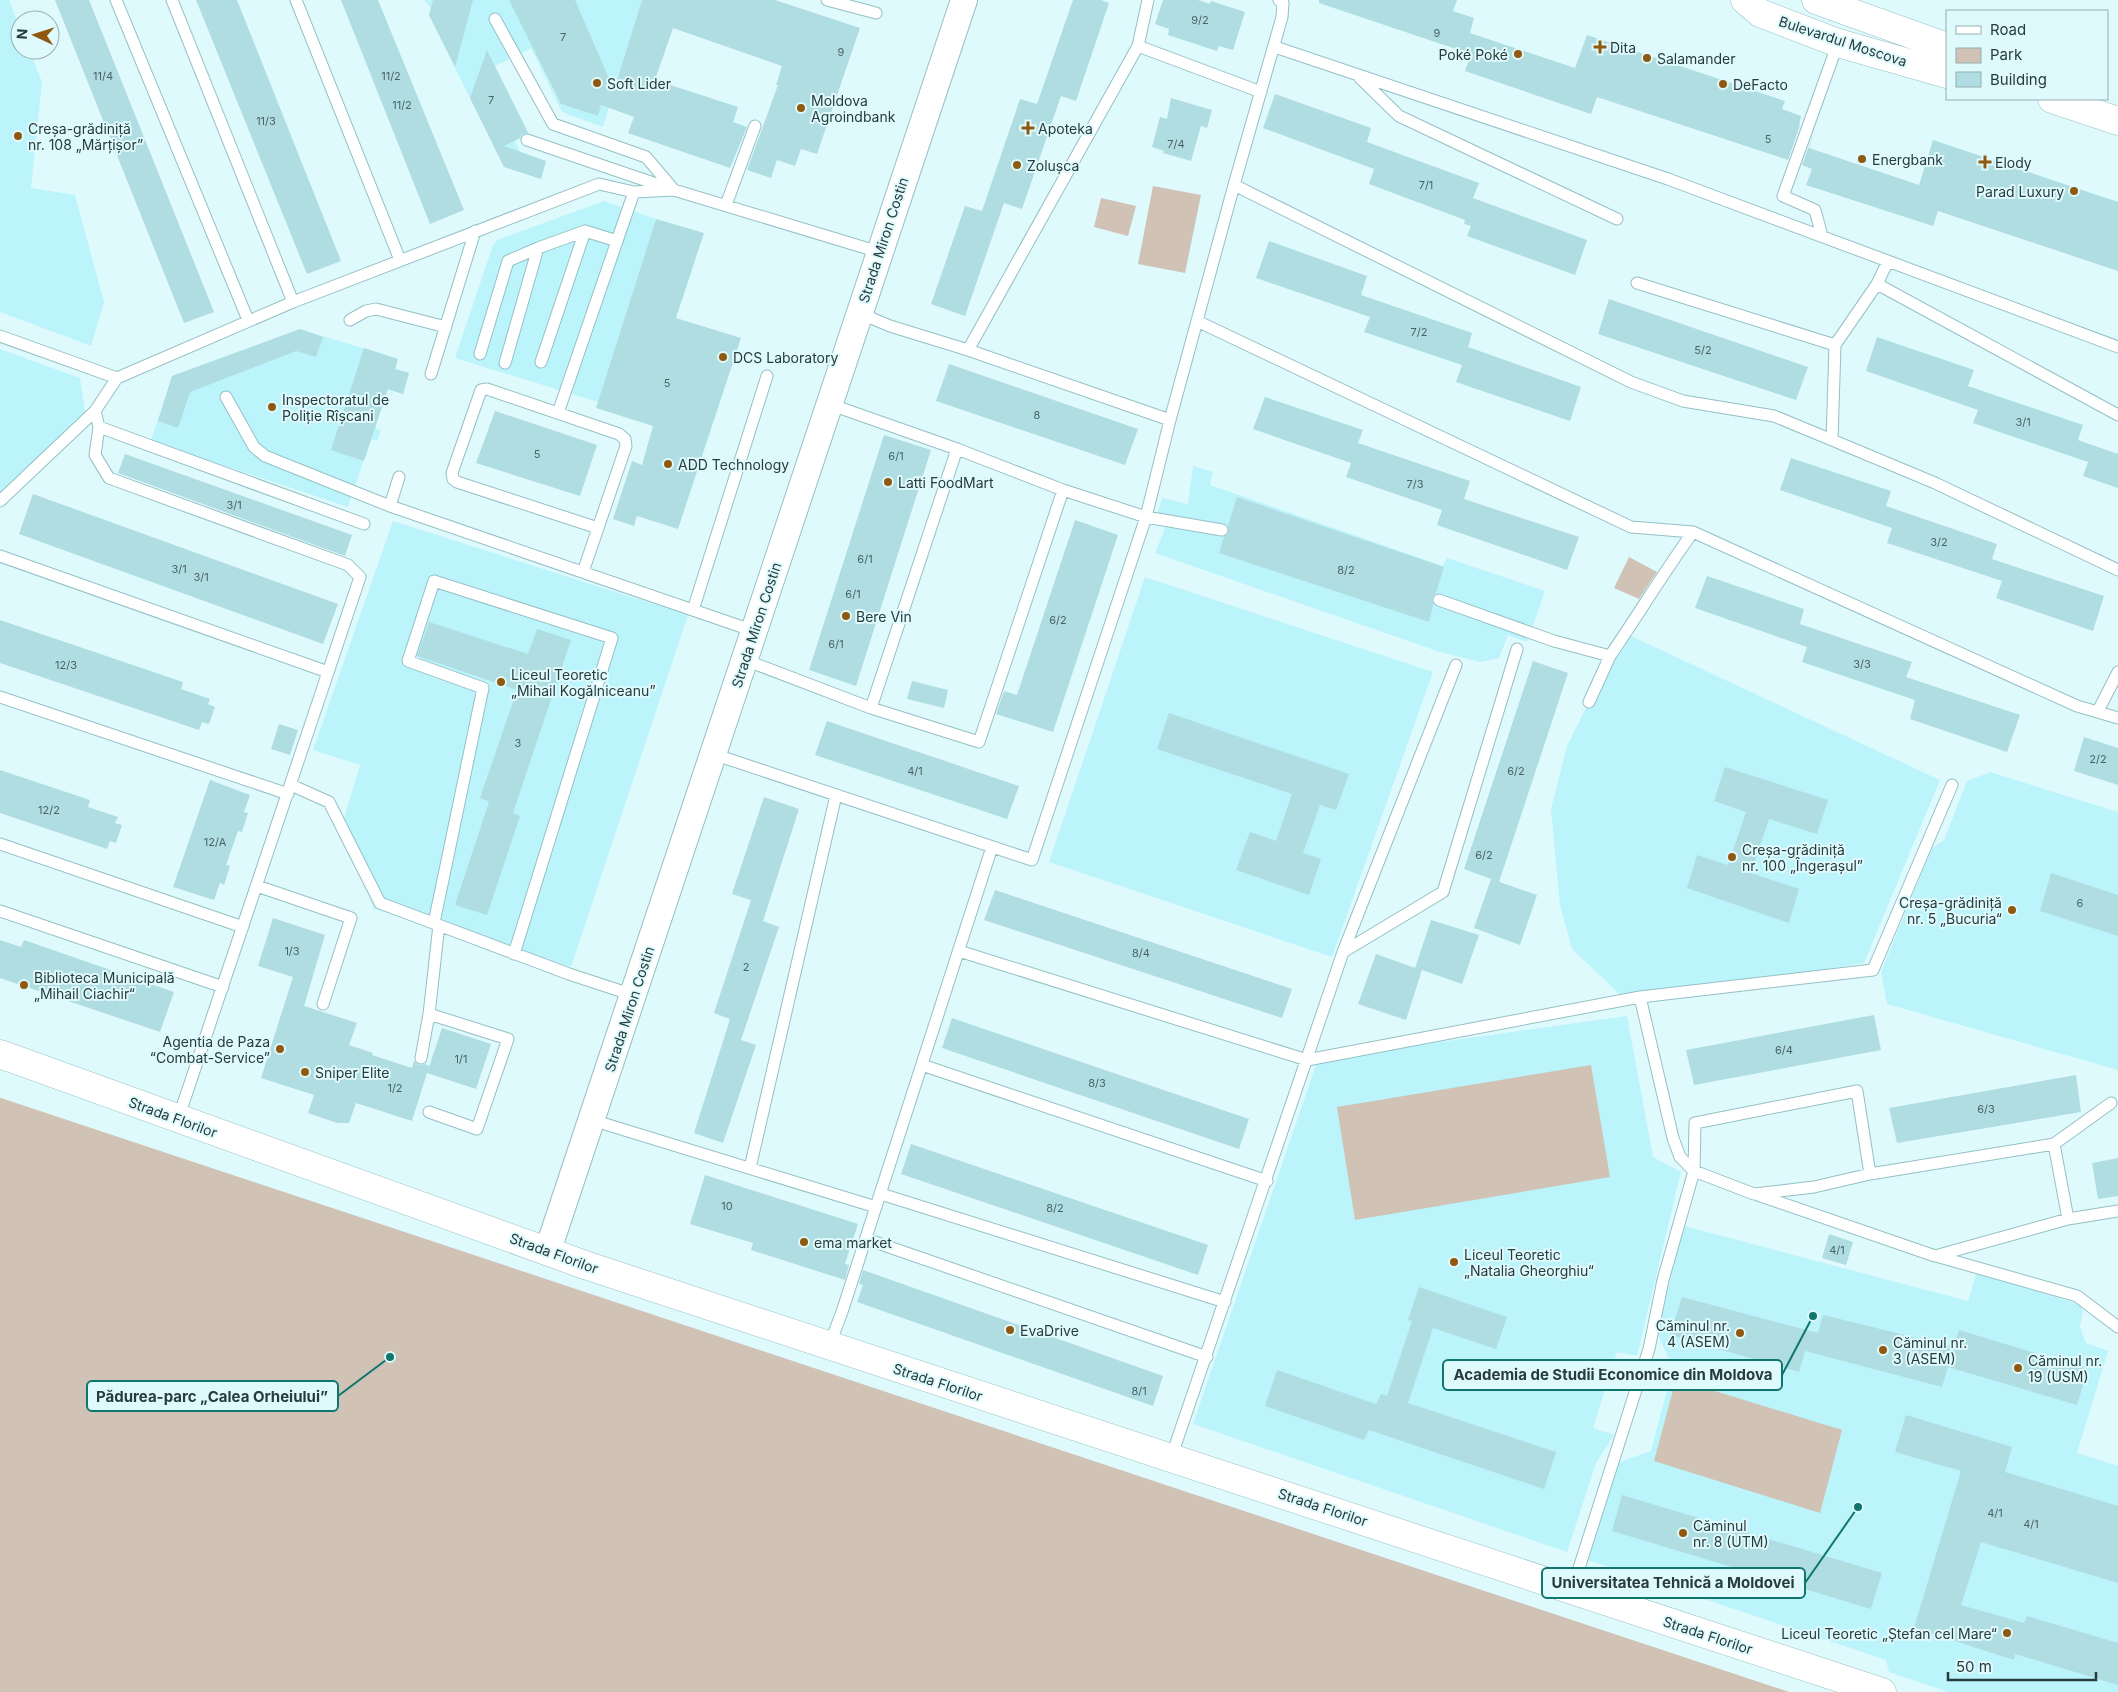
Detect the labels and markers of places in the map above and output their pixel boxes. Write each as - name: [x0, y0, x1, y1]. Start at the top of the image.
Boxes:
- place label: Dita: [1610, 39, 1636, 56]
- marker: Dita: [1594, 41, 1606, 53]
- place label: Poké Poké: [1438, 46, 1508, 63]
- marker: Poké Poké: [1512, 48, 1524, 60]
- place label: Salamander: [1657, 50, 1736, 67]
- marker: Salamander: [1641, 52, 1653, 64]
- place label: Soft Lider: [607, 75, 671, 92]
- place label: DeFacto: [1733, 76, 1788, 93]
- marker: Soft Lider: [591, 77, 603, 89]
- marker: DeFacto: [1717, 78, 1729, 90]
- place label: Moldova Agroindbank: [811, 92, 896, 125]
- marker: Moldova Agroindbank: [795, 102, 807, 114]
- place label: Creșa-grădiniță nr. 108 „Mărțișor”: [28, 120, 143, 154]
- place label: Apoteka: [1038, 120, 1093, 137]
- marker: Apoteka: [1022, 122, 1034, 134]
- marker: Creșa-grădiniță nr. 108 „Mărțișor”: [12, 130, 24, 142]
- place label: Energbank: [1872, 151, 1943, 168]
- marker: Energbank: [1856, 153, 1868, 165]
- place label: Elody: [1995, 154, 2032, 171]
- marker: Elody: [1979, 156, 1991, 168]
- place label: Zolușca: [1027, 157, 1079, 175]
- marker: Zolușca: [1011, 159, 1023, 171]
- place label: Parad Luxury: [1976, 183, 2064, 200]
- marker: Parad Luxury: [2068, 185, 2080, 197]
- place label: DCS Laboratory: [733, 349, 838, 366]
- marker: DCS Laboratory: [717, 351, 729, 363]
- place label: Inspectoratul de Poliție Rîșcani: [282, 391, 389, 425]
- marker: Inspectoratul de Poliție Rîșcani: [266, 401, 278, 413]
- place label: ADD Technology: [678, 456, 789, 473]
- marker: ADD Technology: [662, 458, 674, 470]
- place label: Latti FoodMart: [898, 474, 994, 491]
- marker: Latti FoodMart: [882, 476, 894, 488]
- place label: Bere Vin: [856, 608, 912, 625]
- marker: Bere Vin: [840, 610, 852, 622]
- place label: Liceul Teoretic „Mihail Kogălniceanu”: [511, 666, 656, 699]
- marker: Liceul Teoretic „Mihail Kogălniceanu”: [495, 676, 507, 688]
- place label: Creșa-grădiniță nr. 100 „Îngerașul”: [1742, 841, 1863, 875]
- marker: Creșa-grădiniță nr. 100 „Îngerașul”: [1726, 851, 1738, 863]
- place label: Creșa-grădiniță nr. 5 „Bucuria“: [1899, 894, 2002, 927]
- marker: Creșa-grădiniță nr. 5 „Bucuria“: [2006, 904, 2018, 916]
- place label: Biblioteca Municipală „Mihail Ciachir“: [34, 969, 175, 1002]
- marker: Biblioteca Municipală „Mihail Ciachir“: [18, 979, 30, 991]
- place label: Agentia de Paza “Combat-Service”: [150, 1033, 270, 1066]
- marker: Agentia de Paza “Combat-Service”: [274, 1043, 286, 1055]
- place label: Sniper Elite: [315, 1064, 389, 1081]
- marker: Sniper Elite: [299, 1066, 311, 1078]
- place label: ema market: [814, 1234, 892, 1251]
- marker: ema market: [798, 1236, 810, 1248]
- place label: Liceul Teoretic „Natalia Gheorghiu“: [1464, 1246, 1594, 1279]
- marker: Liceul Teoretic „Natalia Gheorghiu“: [1448, 1256, 1460, 1268]
- place label: Căminul nr. 4 (ASEM): [1656, 1317, 1730, 1350]
- place label: EvaDrive: [1020, 1322, 1079, 1339]
- marker: EvaDrive: [1004, 1324, 1016, 1336]
- marker: Căminul nr. 4 (ASEM): [1734, 1327, 1746, 1339]
- place label: Căminul nr. 3 (ASEM): [1893, 1334, 1967, 1367]
- marker: Căminul nr. 3 (ASEM): [1877, 1344, 1889, 1356]
- place label: Căminul nr. 19 (USM): [2028, 1352, 2102, 1385]
- callout: Academia de Studii Economice din Moldova: [1443, 1360, 1782, 1390]
- marker: Căminul nr. 19 (USM): [2012, 1362, 2024, 1374]
- callout: Pădurea-parc „Calea Orheiului”: [87, 1381, 338, 1411]
- place label: Căminul nr. 8 (UTM): [1693, 1517, 1769, 1550]
- marker: Căminul nr. 8 (UTM): [1677, 1527, 1689, 1539]
- callout: Universitatea Tehnică a Moldovei: [1542, 1568, 1805, 1598]
- place label: Liceul Teoretic „Ștefan cel Mare“: [1781, 1625, 1997, 1643]
- marker: Liceul Teoretic „Ștefan cel Mare“: [2001, 1627, 2013, 1639]

